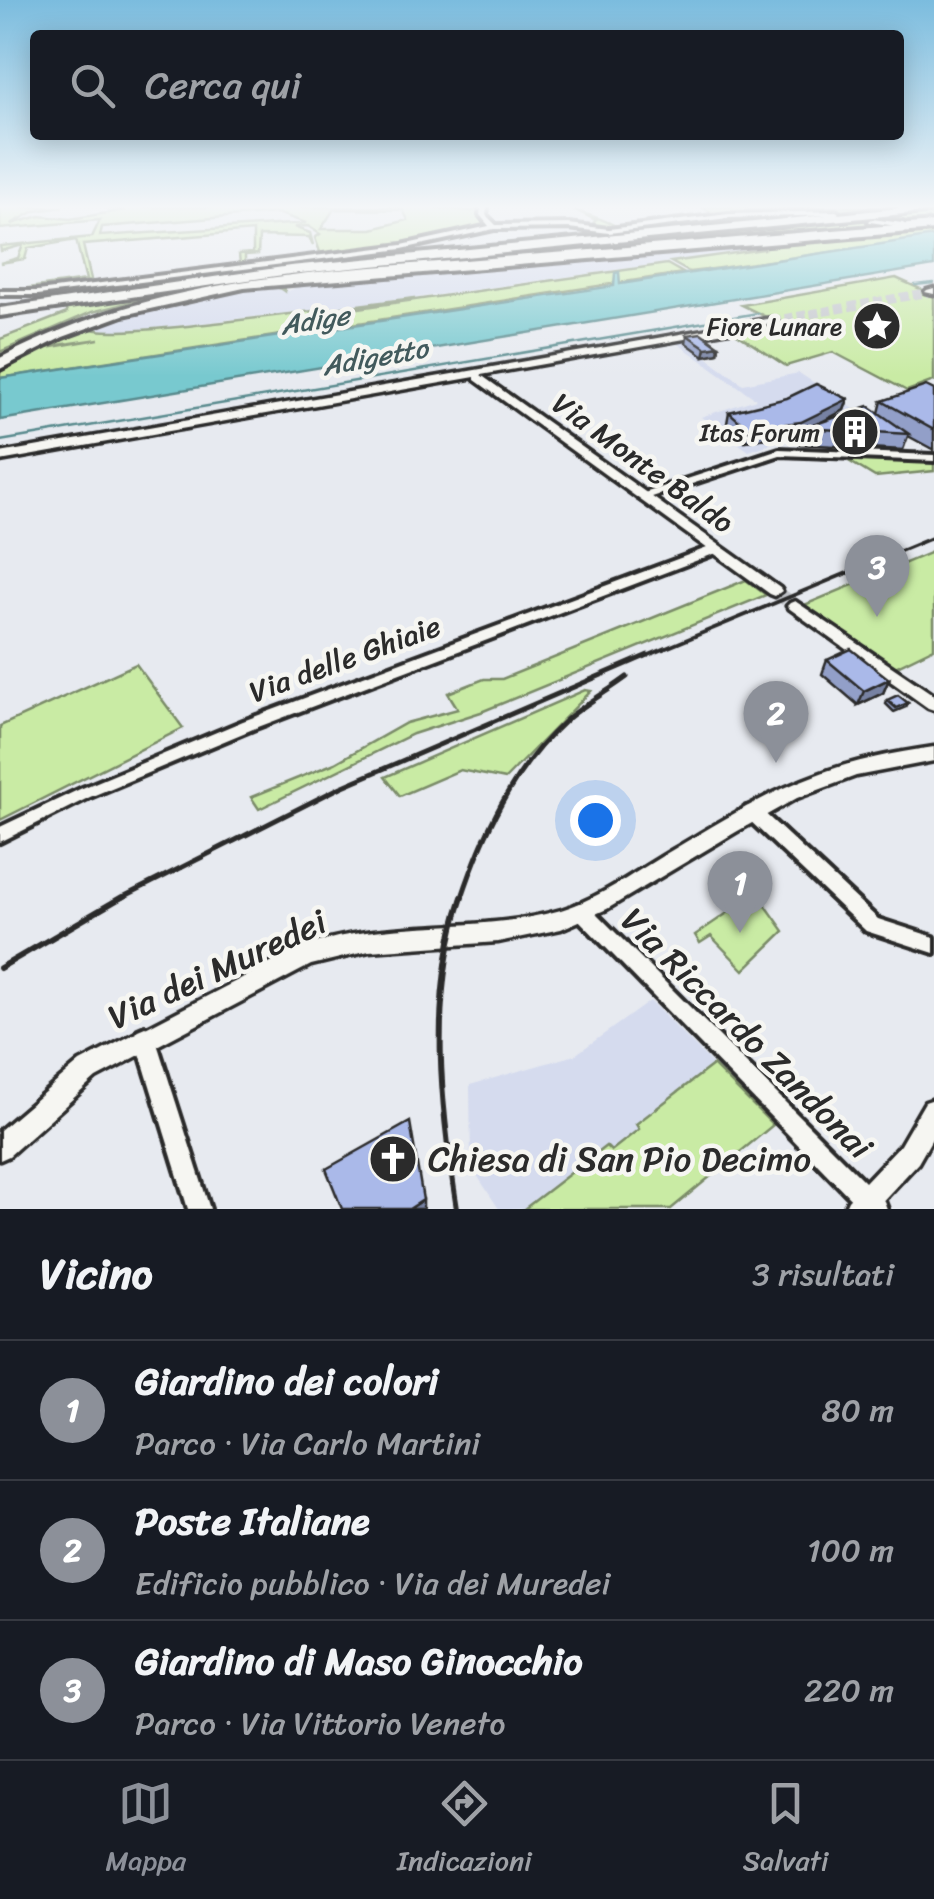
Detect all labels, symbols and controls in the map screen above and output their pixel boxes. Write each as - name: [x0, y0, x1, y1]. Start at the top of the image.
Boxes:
- search box: [30, 30, 904, 140]
- text: Cerca qui: [145, 52, 301, 119]
- icon: search: [65, 58, 120, 113]
- water label: Adige: [276, 290, 356, 350]
- place icon: Fiore Lunare: [851, 300, 903, 352]
- place label: Fiore Lunare: [707, 304, 842, 349]
- water label: Adigetto: [317, 323, 434, 391]
- street label: Via Monte Baldo: [540, 378, 746, 548]
- building icon: Itas Forum: [829, 406, 881, 458]
- place label: Itas Forum: [698, 410, 820, 455]
- pin: 3: [844, 534, 910, 617]
- street label: Via delle Ghiaie: [241, 599, 449, 719]
- pin: 2: [744, 680, 808, 763]
- your location: [570, 795, 621, 846]
- pin: 1: [708, 850, 772, 933]
- street label: Via dei Muredei: [97, 891, 338, 1047]
- street label: Via Riccardo Zandonai: [606, 892, 889, 1175]
- place label: Chiesa di San Pio Decimo: [428, 1128, 811, 1190]
- church icon: Chiesa di San Pio Decimo: [367, 1133, 419, 1185]
- text: Vicino: [40, 1237, 153, 1311]
- text: 3 risultati: [752, 1246, 894, 1303]
- text: Giardino dei colori: [135, 1348, 439, 1415]
- text: 1: [66, 1382, 79, 1439]
- text: 80 m: [822, 1382, 894, 1439]
- text: Parco · Via Carlo Martini: [135, 1415, 480, 1472]
- text: Poste Italiane: [135, 1488, 370, 1555]
- text: 2: [63, 1522, 82, 1579]
- text: 100 m: [807, 1522, 894, 1579]
- text: Edificio pubblico · Via dei Muredei: [135, 1555, 610, 1612]
- text: Giardino di Maso Ginocchio: [135, 1628, 583, 1695]
- text: 3: [64, 1662, 81, 1719]
- text: 220 m: [804, 1662, 894, 1719]
- text: Parco · Via Vittorio Veneto: [135, 1695, 505, 1752]
- tab: Mappa: [105, 1776, 186, 1885]
- tab: Indicazioni: [397, 1776, 532, 1885]
- tab: Salvati: [743, 1776, 828, 1885]

